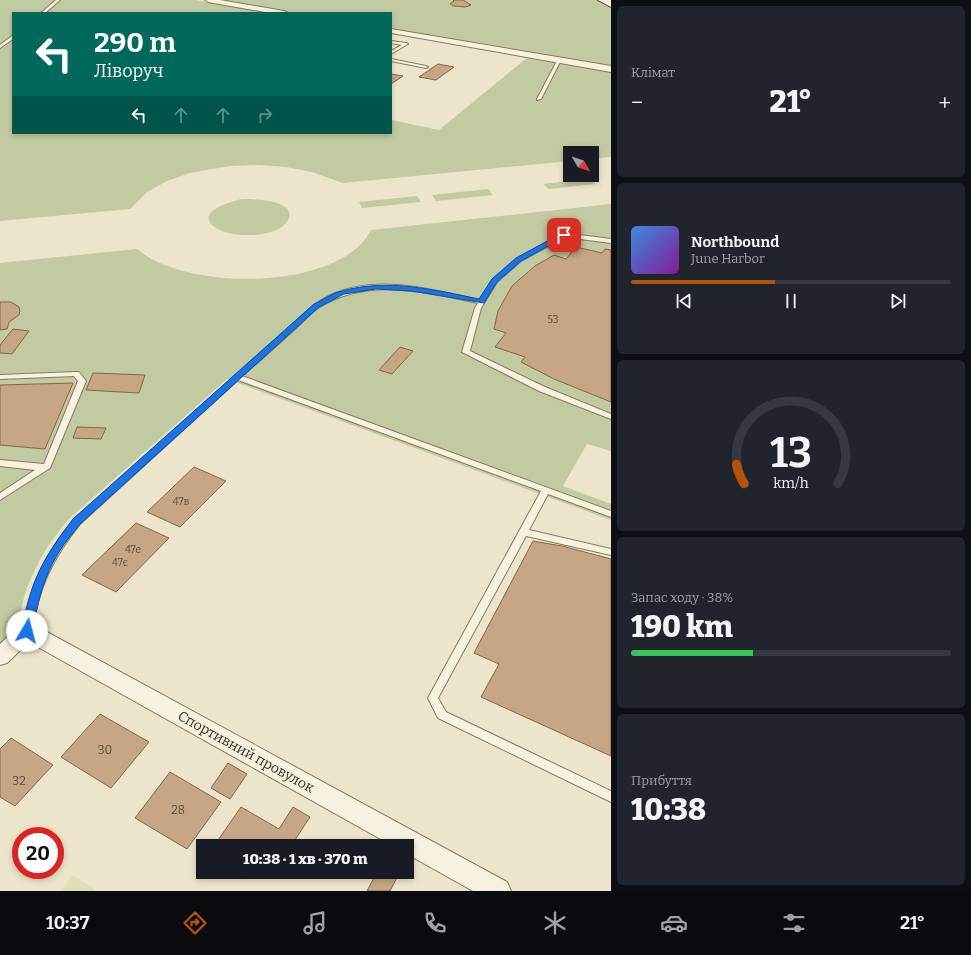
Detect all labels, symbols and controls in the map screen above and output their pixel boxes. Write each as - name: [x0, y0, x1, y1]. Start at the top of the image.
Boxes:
- text: 290 m: [94, 26, 176, 59]
- icon: left: [28, 28, 80, 80]
- text: Ліворуч: [94, 60, 163, 82]
- text: Клімат: [631, 65, 675, 80]
- text: 21°: [770, 84, 812, 120]
- text: −: [631, 89, 643, 116]
- text: +: [938, 89, 951, 116]
- icon: left: [128, 104, 150, 126]
- icon: ahead: [170, 104, 192, 126]
- icon: ahead: [212, 104, 234, 126]
- icon: right: [254, 104, 276, 126]
- north arrow: [563, 146, 599, 182]
- map controls: [563, 146, 599, 182]
- pin: [547, 218, 581, 252]
- icon: arrive: [553, 224, 575, 246]
- text: Northbound: [691, 233, 779, 251]
- text: June Harbor: [691, 251, 765, 266]
- icon: previous: [673, 290, 695, 312]
- icon: pause: [780, 290, 802, 312]
- icon: next: [887, 290, 909, 312]
- house number: 53: [548, 314, 559, 326]
- text: 13: [770, 427, 812, 477]
- text: km/h: [773, 474, 809, 491]
- house number: 47в: [173, 496, 190, 508]
- house number: 47е: [125, 544, 141, 556]
- house number: 47є: [112, 557, 128, 569]
- text: Запас ходу · 38%: [631, 590, 733, 605]
- text: 190 km: [631, 609, 733, 645]
- position arrow: [6, 610, 48, 652]
- street label: Спортивний провулок: [175, 707, 318, 797]
- house number: 30: [98, 743, 112, 757]
- text: Прибуття: [631, 773, 692, 788]
- house number: 32: [12, 774, 26, 788]
- text: 10:38: [631, 792, 706, 828]
- house number: 28: [171, 803, 185, 817]
- speed limit sign: 20: [12, 827, 64, 879]
- text: 10:38 · 1 хв · 370 m: [243, 850, 367, 868]
- icon: directions: [181, 909, 209, 937]
- icon: music: [301, 909, 329, 937]
- icon: phone: [421, 909, 449, 937]
- icon: climate: [541, 909, 569, 937]
- icon: car: [660, 909, 688, 937]
- icon: filters: [780, 909, 808, 937]
- text: 10:37: [46, 912, 89, 934]
- text: 21°: [900, 912, 925, 934]

